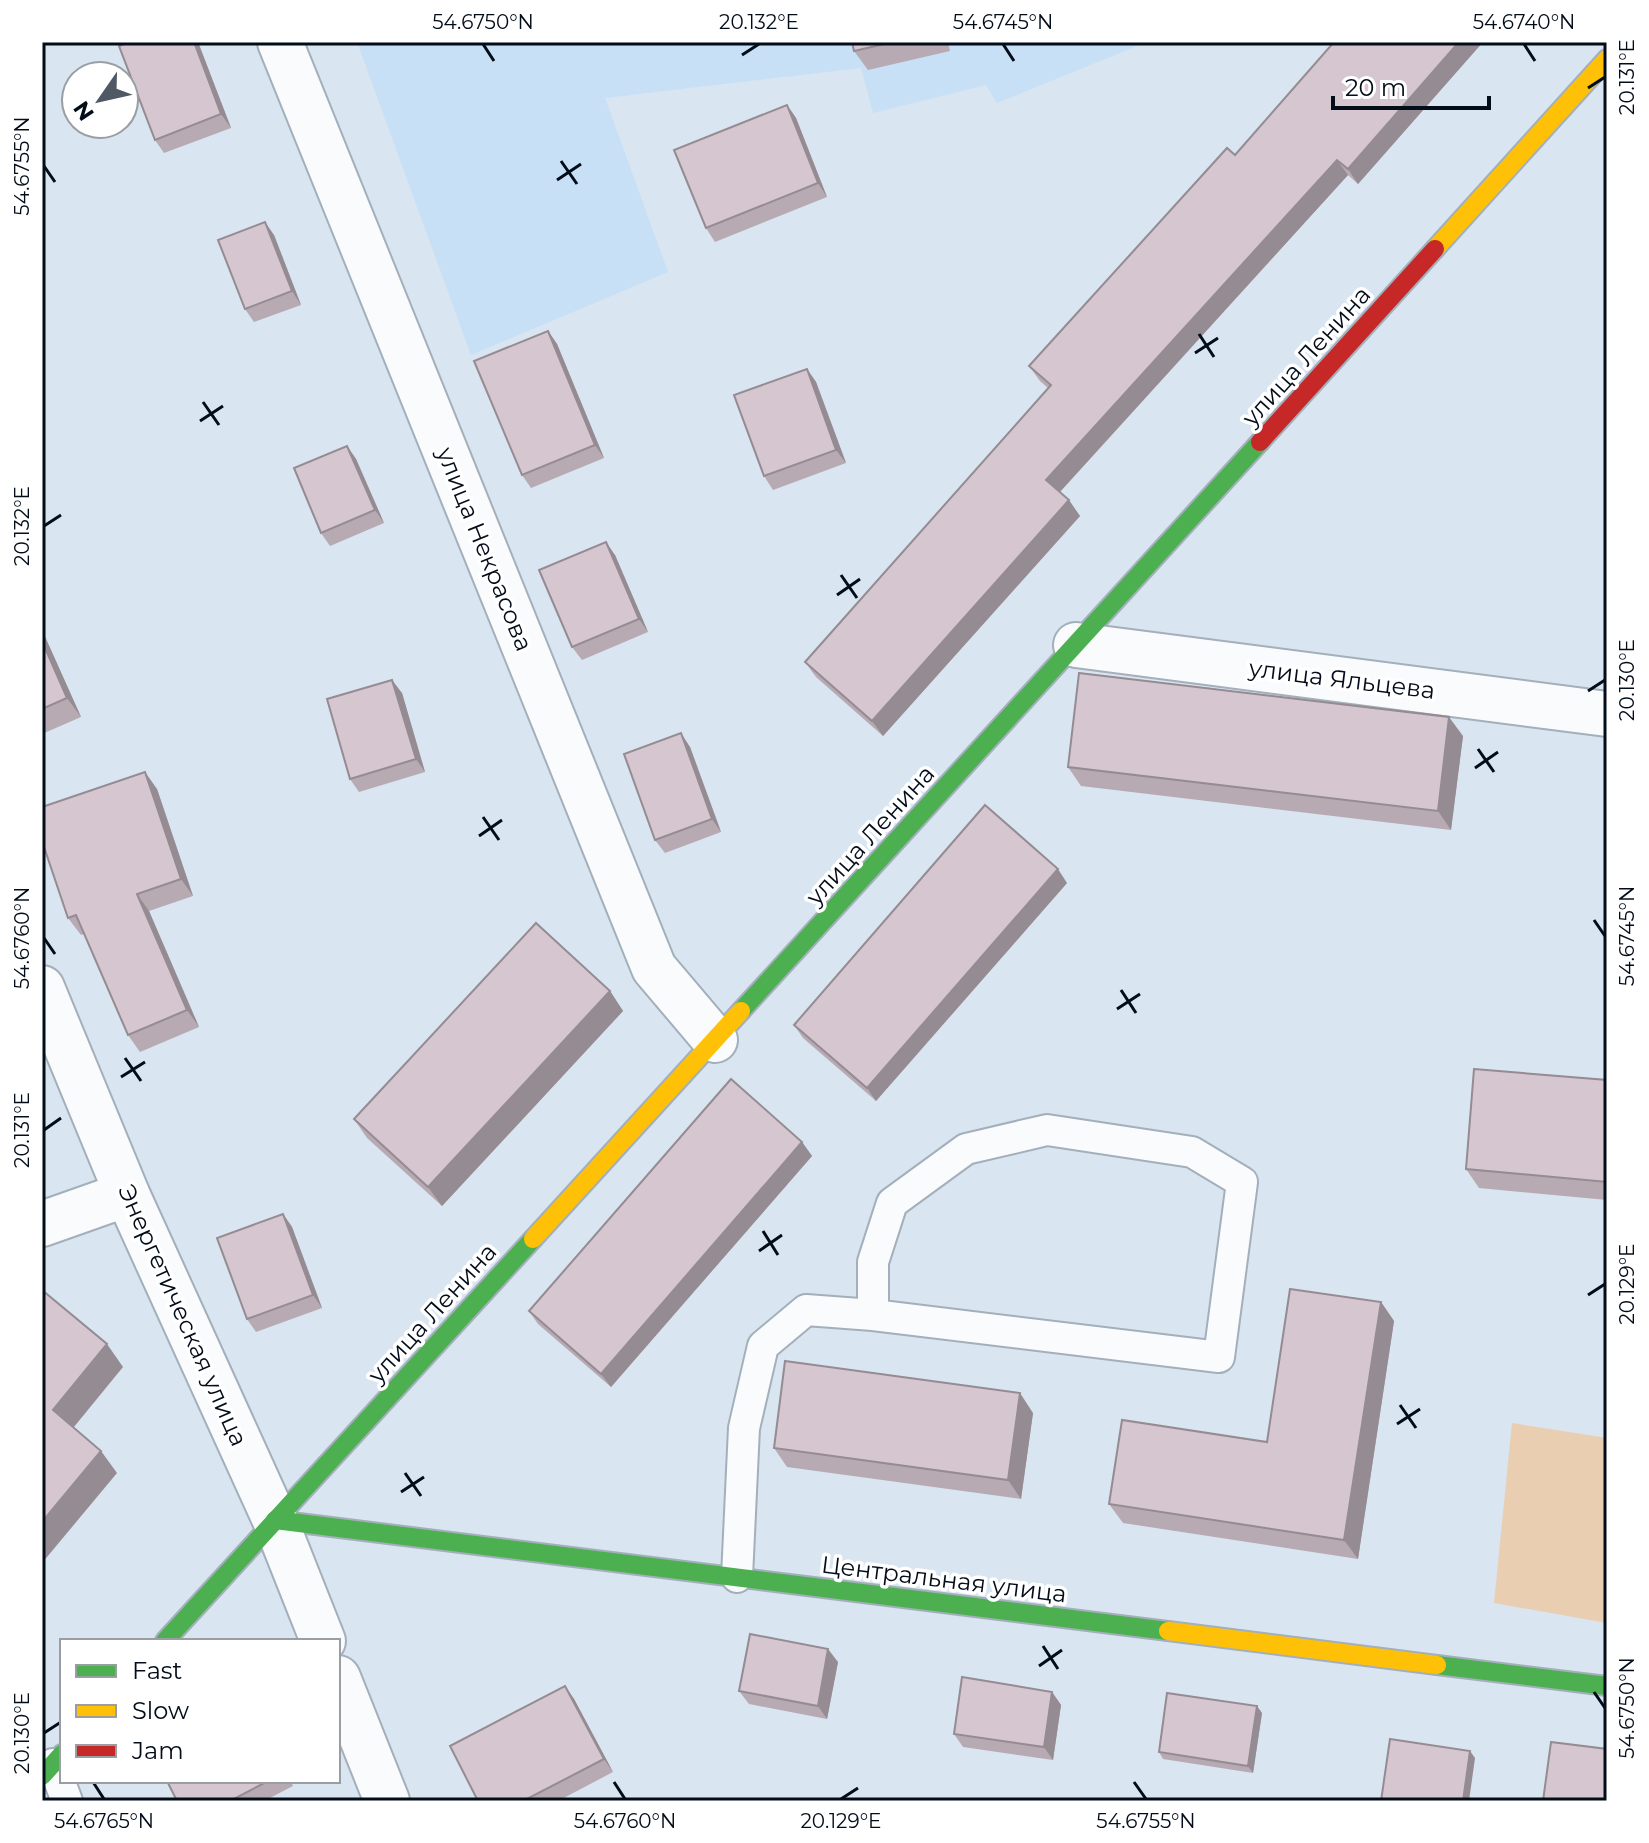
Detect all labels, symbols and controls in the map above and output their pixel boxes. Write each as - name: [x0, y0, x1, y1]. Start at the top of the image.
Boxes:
- text: 54.6750°N: [432, 10, 534, 34]
- text: 20.132°E: [719, 10, 799, 34]
- text: 54.6745°N: [953, 10, 1053, 34]
- text: 54.6740°N: [1473, 10, 1575, 34]
- text: 20.131°E: [1615, 39, 1639, 115]
- north arrow: [60, 60, 140, 140]
- scale bar: [1333, 60, 1489, 110]
- text: 20 m: [1345, 73, 1406, 102]
- text: N: [68, 96, 100, 126]
- text: 54.6755°N: [10, 116, 34, 216]
- street label: улица Ленина: [1235, 280, 1376, 433]
- street label: улица Некрасова: [430, 442, 539, 655]
- text: 20.132°E: [10, 486, 34, 566]
- text: 20.130°E: [1615, 639, 1639, 721]
- street label: улица Яльцева: [1246, 653, 1437, 705]
- street label: улица Ленина: [799, 759, 940, 912]
- text: 54.6745°N: [1615, 886, 1639, 986]
- text: 54.6760°N: [10, 887, 34, 989]
- text: 20.131°E: [10, 1092, 34, 1168]
- street label: Энергетическая улица: [112, 1180, 254, 1450]
- street label: улица Ленина: [361, 1237, 502, 1390]
- text: 20.129°E: [1615, 1244, 1639, 1324]
- street label: Центральная улица: [820, 1550, 1068, 1608]
- legend: [60, 1639, 340, 1783]
- text: Fast: [132, 1656, 183, 1685]
- text: 54.6750°N: [1615, 1657, 1639, 1759]
- text: 20.130°E: [10, 1692, 34, 1774]
- text: Slow: [132, 1696, 189, 1725]
- text: Jam: [131, 1736, 184, 1765]
- text: 54.6765°N: [54, 1809, 154, 1833]
- text: 54.6760°N: [574, 1809, 676, 1833]
- text: 20.129°E: [801, 1809, 881, 1833]
- text: 54.6755°N: [1096, 1809, 1196, 1833]

